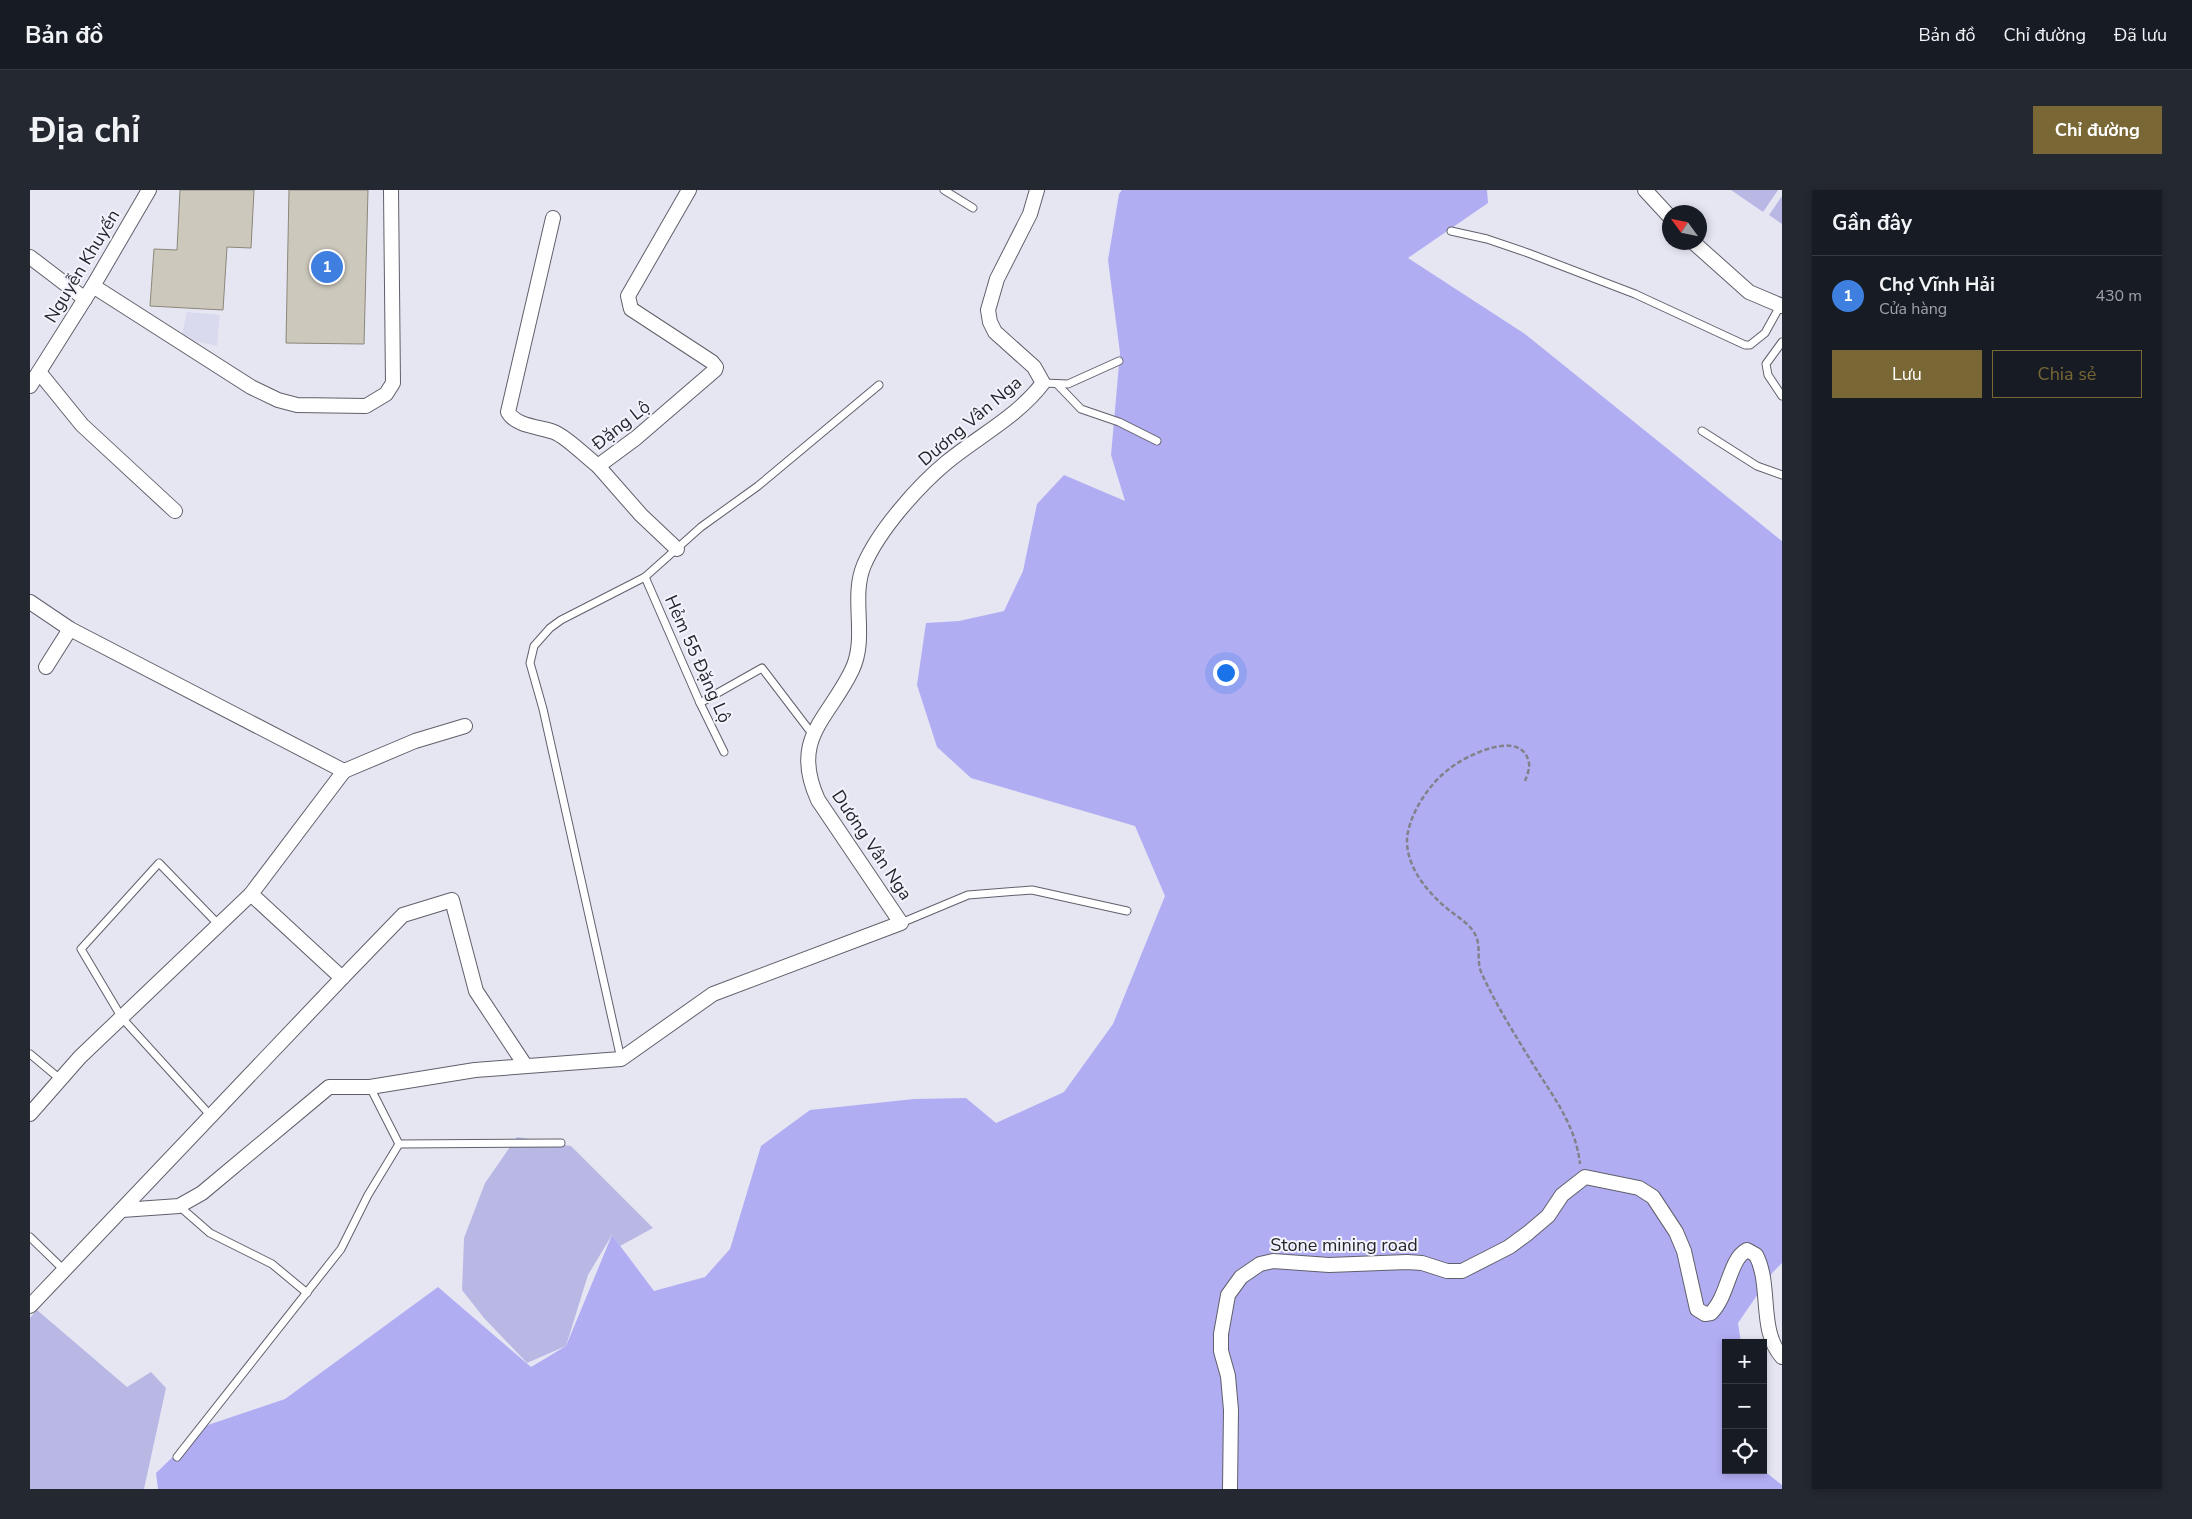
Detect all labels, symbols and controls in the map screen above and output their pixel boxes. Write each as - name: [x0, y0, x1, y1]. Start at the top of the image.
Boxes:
- text: Bản đồ: [25, 19, 103, 51]
- text: Bản đồ: [1918, 23, 1975, 47]
- text: Chỉ đường: [2003, 23, 2086, 47]
- text: Đã lưu: [2114, 23, 2167, 47]
- button: Chỉ đường: [2033, 106, 2162, 154]
- text: Địa chỉ: [30, 107, 140, 154]
- street label: Nguyễn Khuyến: [39, 205, 125, 327]
- north arrow: [1662, 205, 1707, 250]
- text: Gần đây: [1832, 209, 1912, 237]
- pin: 1: [311, 248, 343, 286]
- text: Chợ Vĩnh Hải: [1879, 272, 1995, 298]
- text: 1: [1843, 285, 1853, 307]
- text: 430 m: [2095, 285, 2142, 307]
- text: Cửa hàng: [1879, 298, 1947, 320]
- button: Lưu: [1832, 350, 1982, 398]
- button: Chia sẻ: [1992, 350, 2142, 398]
- street label: Dương Vân Nga: [913, 371, 1027, 471]
- street label: Đặng Lộ: [586, 395, 655, 456]
- street label: Hẻm 55 Đặng Lộ: [659, 591, 737, 727]
- your location: [1213, 660, 1239, 686]
- street label: Dương Vân Nga: [826, 785, 918, 905]
- street label: Stone mining road: [1270, 1233, 1418, 1257]
- map controls: [1722, 1339, 1767, 1474]
- button: +: [1722, 1339, 1767, 1384]
- button: −: [1722, 1384, 1767, 1429]
- button: locate: [1722, 1429, 1767, 1474]

